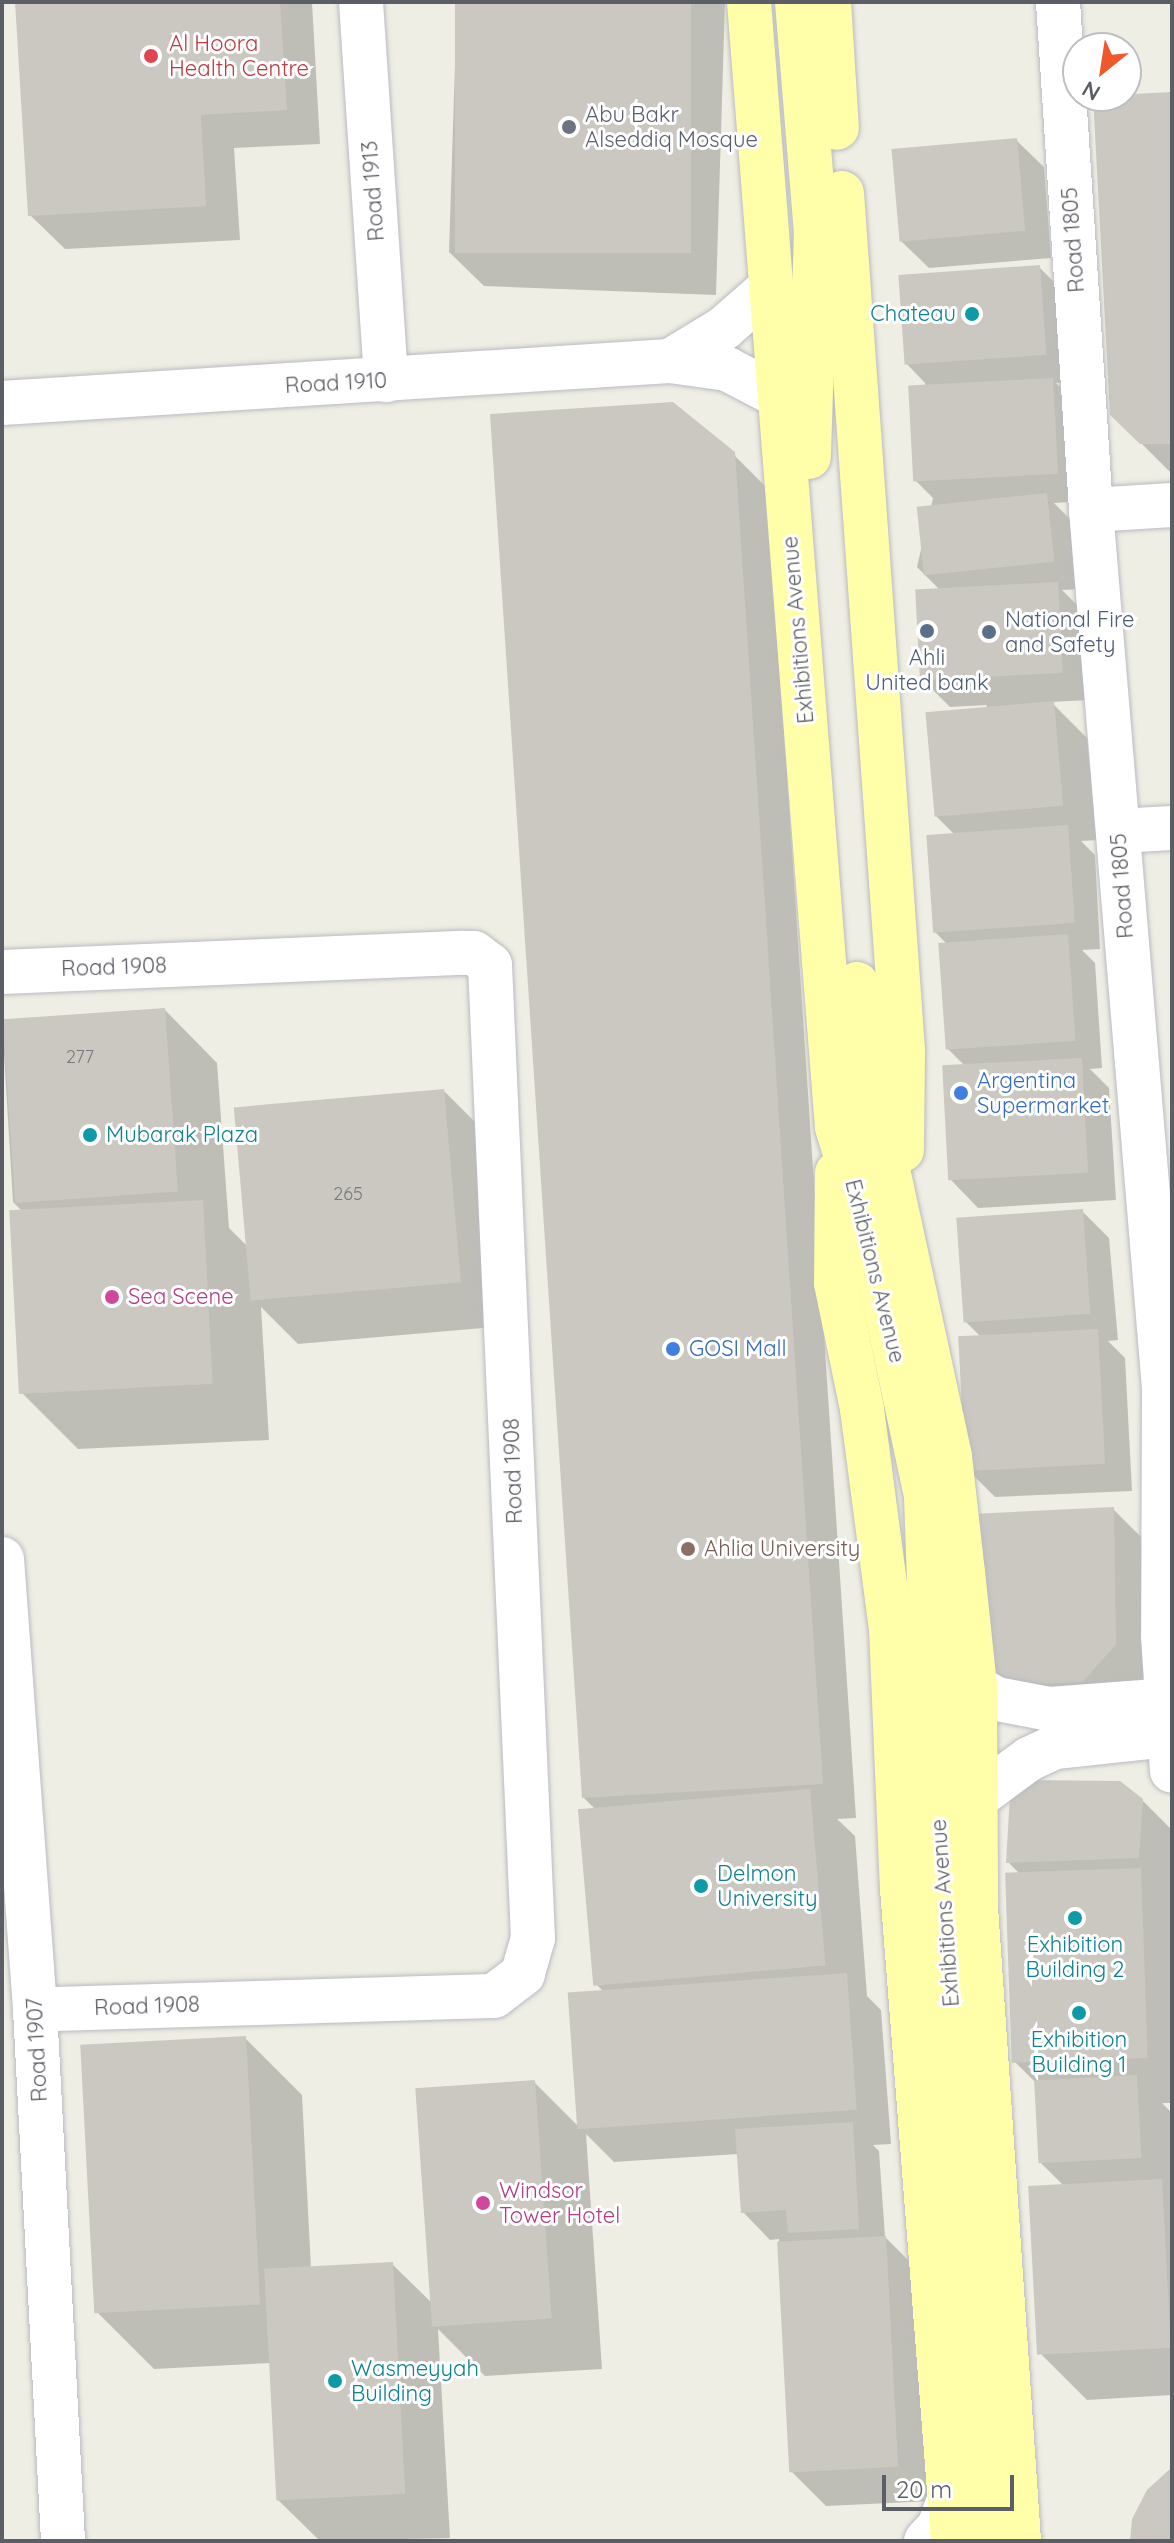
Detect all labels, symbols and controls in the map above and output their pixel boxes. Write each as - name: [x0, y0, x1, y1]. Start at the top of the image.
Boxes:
- place label: Al Hoora Health Centre: [169, 30, 309, 82]
- north arrow: [1062, 32, 1142, 112]
- marker: Al Hoora Health Centre: [140, 45, 162, 67]
- text: N: [1077, 75, 1105, 107]
- place label: Abu Bakr Alseddiq Mosque: [585, 101, 758, 152]
- marker: Abu Bakr Alseddiq Mosque: [560, 118, 578, 136]
- street label: Road 1913: [356, 140, 390, 242]
- street label: Road 1805: [1056, 186, 1090, 294]
- place label: Chateau: [870, 301, 956, 327]
- marker: Chateau: [963, 305, 981, 323]
- street label: Road 1910: [284, 367, 388, 399]
- street label: Exhibitions Avenue: [777, 535, 819, 725]
- place label: National Fire and Safety: [1005, 606, 1134, 658]
- marker: Ahli United bank: [918, 622, 936, 640]
- marker: National Fire and Safety: [980, 623, 998, 641]
- place label: Ahli United bank: [865, 644, 989, 696]
- street label: Road 1805: [1105, 832, 1139, 940]
- street label: Road 1908: [61, 952, 167, 982]
- house number: 277: [66, 1046, 94, 1068]
- place label: Argentina Supermarket: [977, 1067, 1109, 1118]
- marker: Argentina Supermarket: [952, 1084, 970, 1102]
- place label: Mubarak Plaza: [106, 1122, 258, 1148]
- marker: Mubarak Plaza: [81, 1126, 99, 1144]
- street label: Exhibitions Avenue: [839, 1177, 911, 1365]
- house number: 265: [333, 1183, 363, 1205]
- place label: Sea Scene: [128, 1284, 234, 1310]
- marker: Sea Scene: [103, 1288, 121, 1306]
- place label: GOSI Mall: [689, 1336, 787, 1362]
- marker: GOSI Mall: [664, 1340, 682, 1358]
- street label: Road 1908: [498, 1418, 528, 1524]
- place label: Ahlia University: [704, 1536, 860, 1562]
- marker: Ahlia University: [679, 1540, 697, 1558]
- street label: Exhibitions Avenue: [925, 1818, 965, 2008]
- place label: Delmon University: [717, 1860, 818, 1912]
- marker: Delmon University: [692, 1877, 710, 1895]
- marker: Exhibition Building 2: [1066, 1909, 1084, 1927]
- place label: Exhibition Building 2: [1025, 1931, 1125, 1982]
- street label: Road 1908: [94, 1991, 200, 2021]
- street label: Road 1907: [21, 1997, 53, 2103]
- marker: Exhibition Building 1: [1070, 2004, 1088, 2022]
- place label: Exhibition Building 1: [1031, 2026, 1127, 2078]
- place label: Windsor Tower Hotel: [499, 2177, 620, 2228]
- marker: Windsor Tower Hotel: [474, 2194, 492, 2212]
- place label: Wasmeyyah Building: [351, 2355, 479, 2406]
- marker: Wasmeyyah Building: [326, 2372, 344, 2390]
- scale bar: [886, 2459, 1018, 2509]
- text: 20 m: [896, 2474, 952, 2504]

